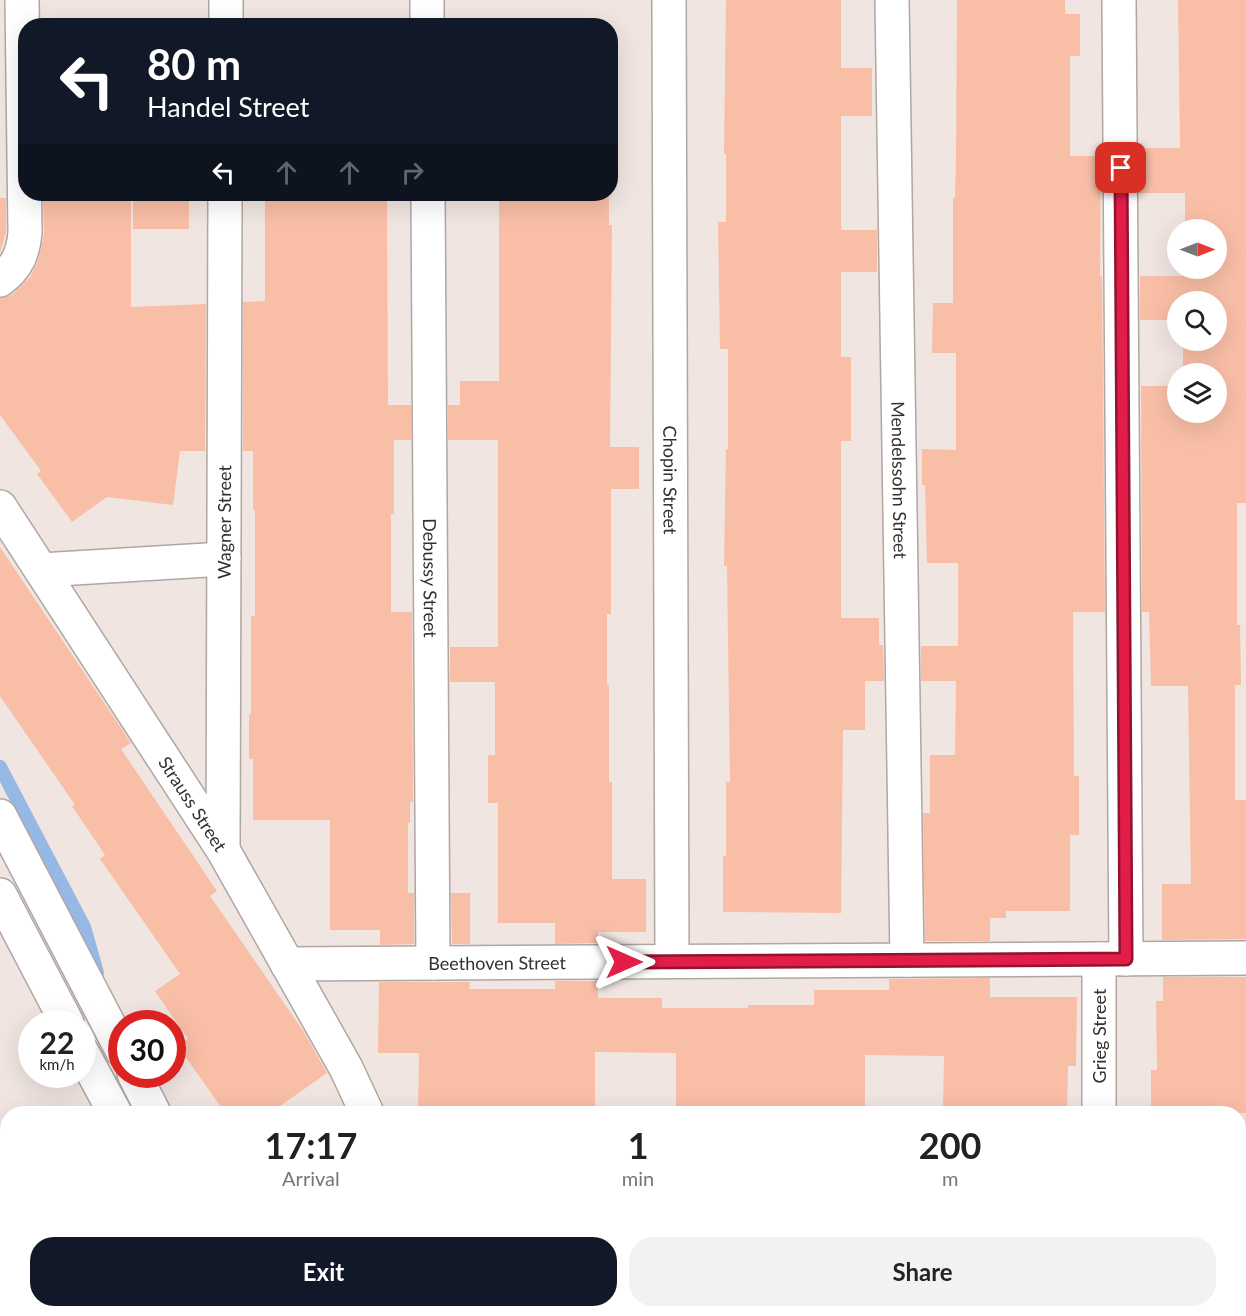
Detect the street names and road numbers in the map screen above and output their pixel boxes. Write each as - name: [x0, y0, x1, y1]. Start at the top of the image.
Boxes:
- street label: Mendelssohn Street: [887, 401, 912, 560]
- street label: Chopin Street: [659, 426, 682, 535]
- street label: Wagner Street: [213, 465, 235, 579]
- street label: Debussy Street: [419, 518, 442, 638]
- street label: Strauss Street: [154, 752, 232, 856]
- street label: Beethoven Street: [428, 951, 566, 974]
- street label: Grieg Street: [1088, 988, 1110, 1083]

